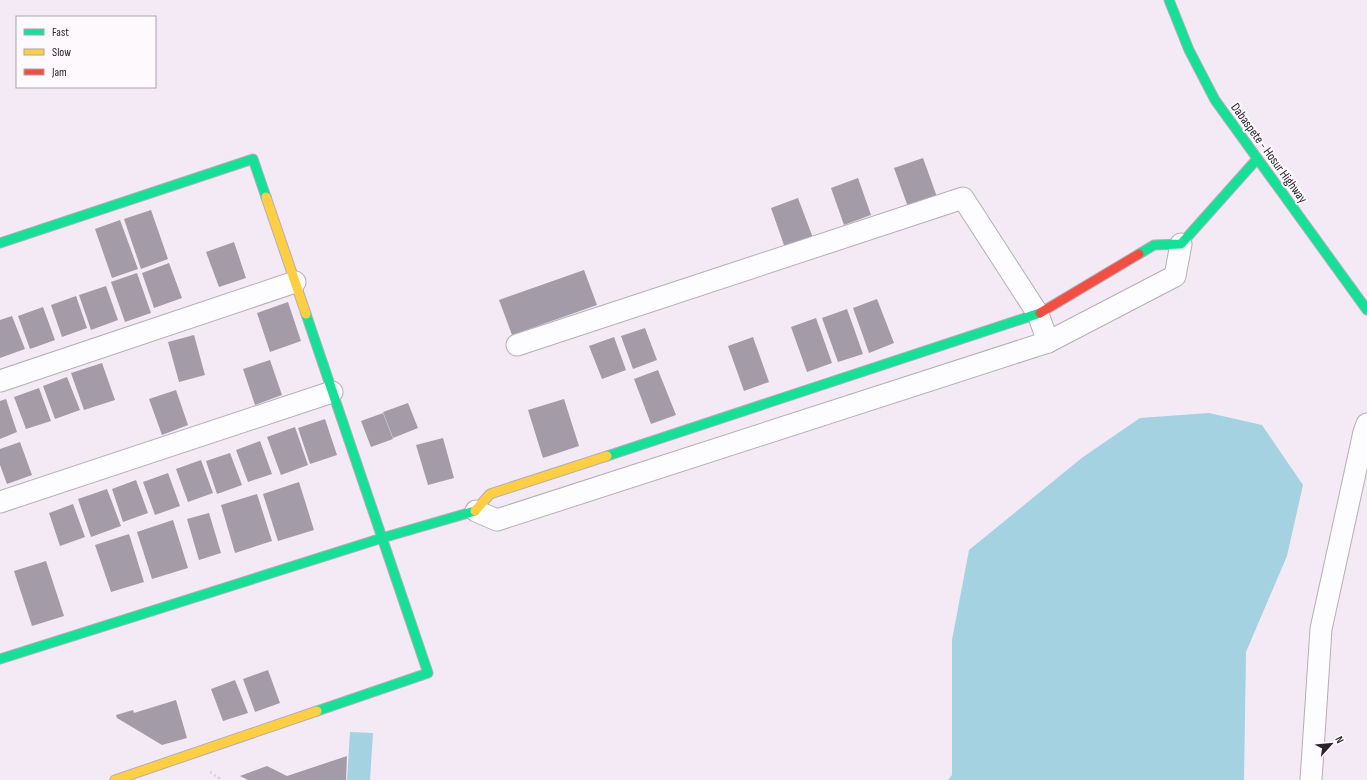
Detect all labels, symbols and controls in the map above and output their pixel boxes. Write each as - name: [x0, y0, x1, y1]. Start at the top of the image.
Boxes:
- legend: [16, 16, 156, 88]
- text: Fast: [52, 25, 69, 40]
- text: Slow: [52, 45, 71, 60]
- text: Jam: [51, 65, 67, 80]
- street label: Dabaspete - Hosur Highway: [1227, 100, 1311, 206]
- north arrow: [1311, 724, 1351, 764]
- text: N: [1332, 734, 1347, 745]

